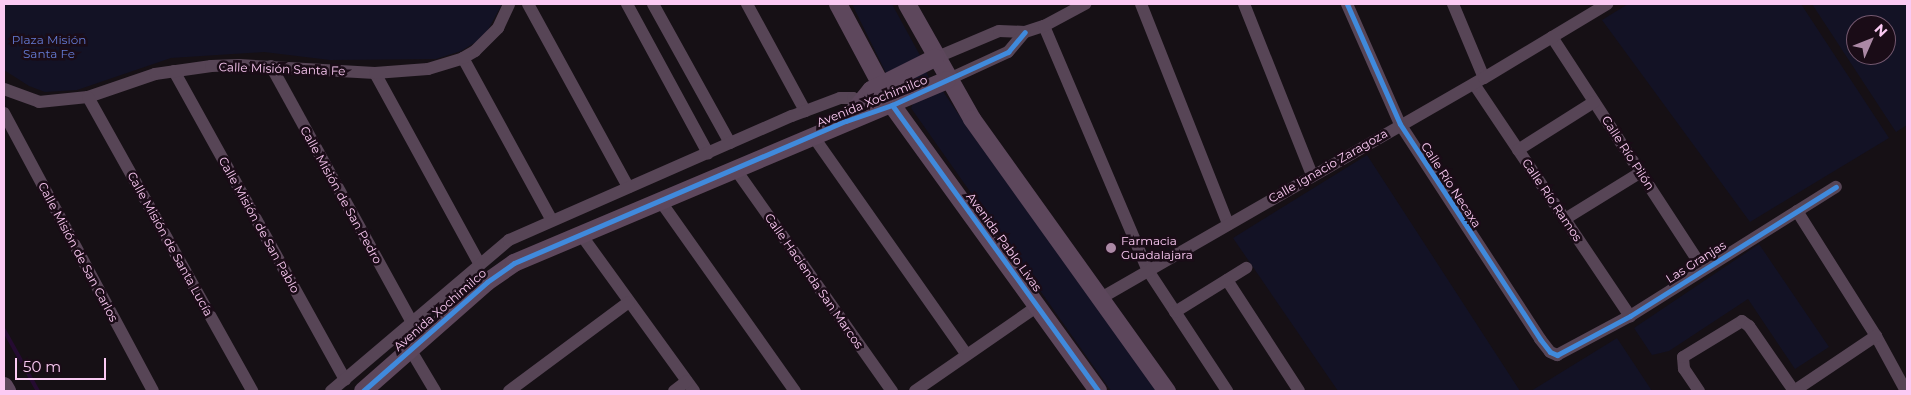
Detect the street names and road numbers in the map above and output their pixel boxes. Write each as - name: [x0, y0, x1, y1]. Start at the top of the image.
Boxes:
- street label: Calle Misión Santa Fe: [218, 60, 346, 78]
- street label: Avenida Xochimilco: [815, 72, 929, 130]
- street label: Calle Río Pilón: [1599, 113, 1657, 193]
- street label: Calle Misión de San Pedro: [297, 124, 385, 266]
- street label: Calle Ignacio Zaragoza: [1266, 126, 1390, 206]
- street label: Calle Río Necaxa: [1418, 140, 1484, 230]
- street label: Calle Misión de San Pablo: [215, 154, 303, 296]
- street label: Calle Río Ramos: [1519, 156, 1585, 244]
- street label: Calle Misión de Santa Lucía: [124, 169, 216, 319]
- street label: Calle Misión de San Carlos: [35, 180, 121, 324]
- street label: Avenida Pablo Livas: [963, 190, 1045, 294]
- street label: Calle Hacienda San Marcos: [762, 211, 866, 351]
- street label: Las Granjas: [1663, 238, 1729, 286]
- street label: Avenida Xochimilco: [391, 266, 489, 354]

